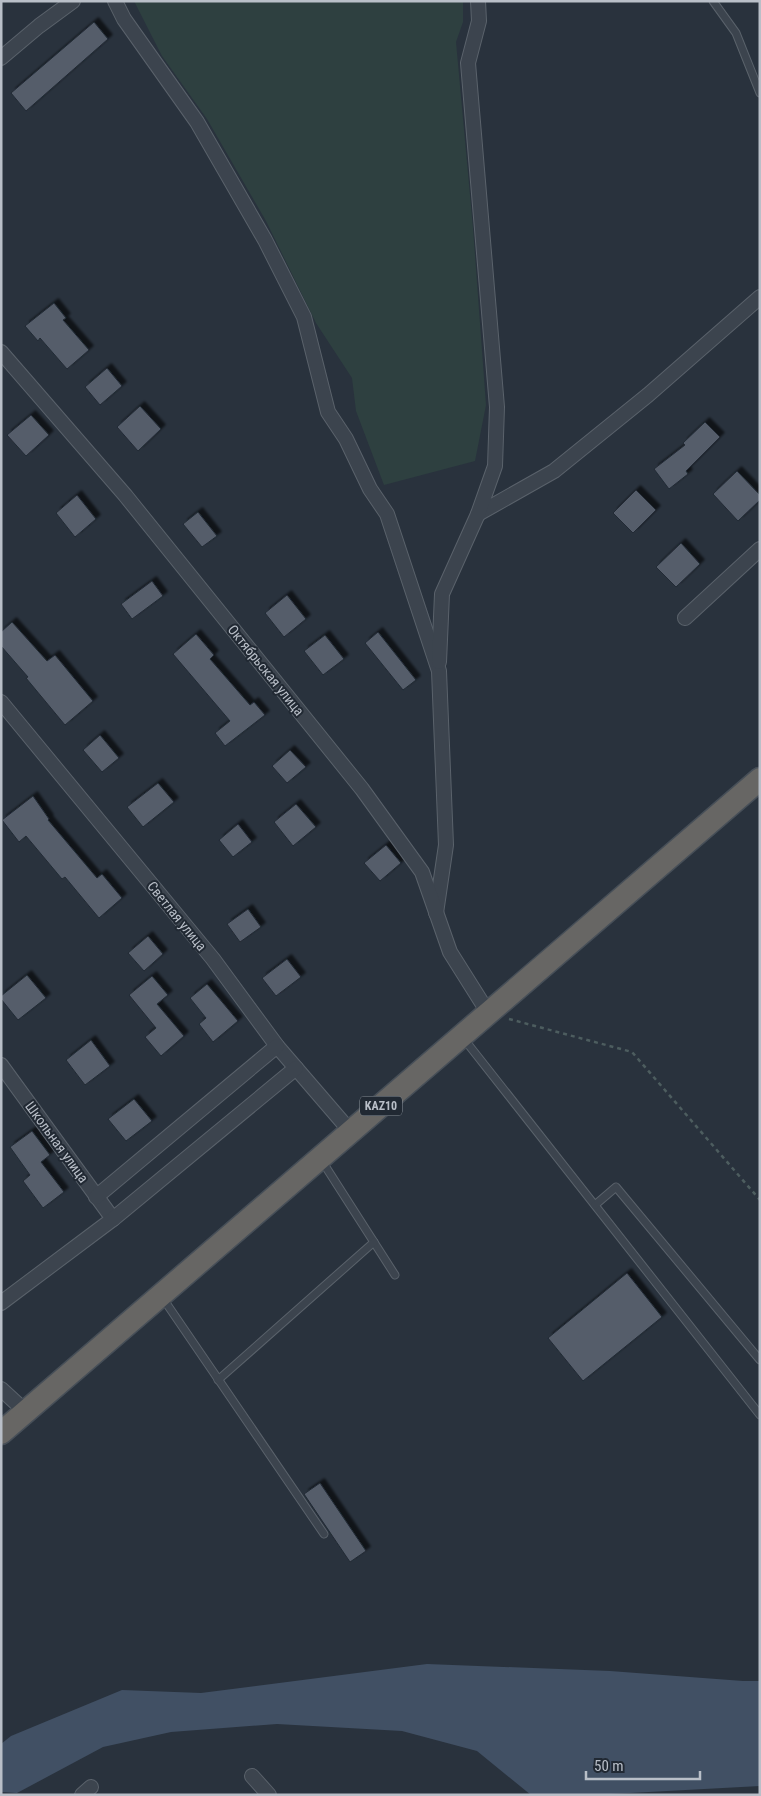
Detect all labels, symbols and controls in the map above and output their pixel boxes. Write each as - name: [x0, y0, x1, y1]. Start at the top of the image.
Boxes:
- street label: Октябрьская улица: [225, 621, 307, 719]
- street label: Светлая улица: [144, 878, 210, 954]
- road number: KAZ10: [360, 1096, 402, 1116]
- street label: Школьная улица: [22, 1098, 92, 1186]
- scale bar: [586, 1748, 700, 1780]
- text: 50 m: [594, 1757, 624, 1775]

